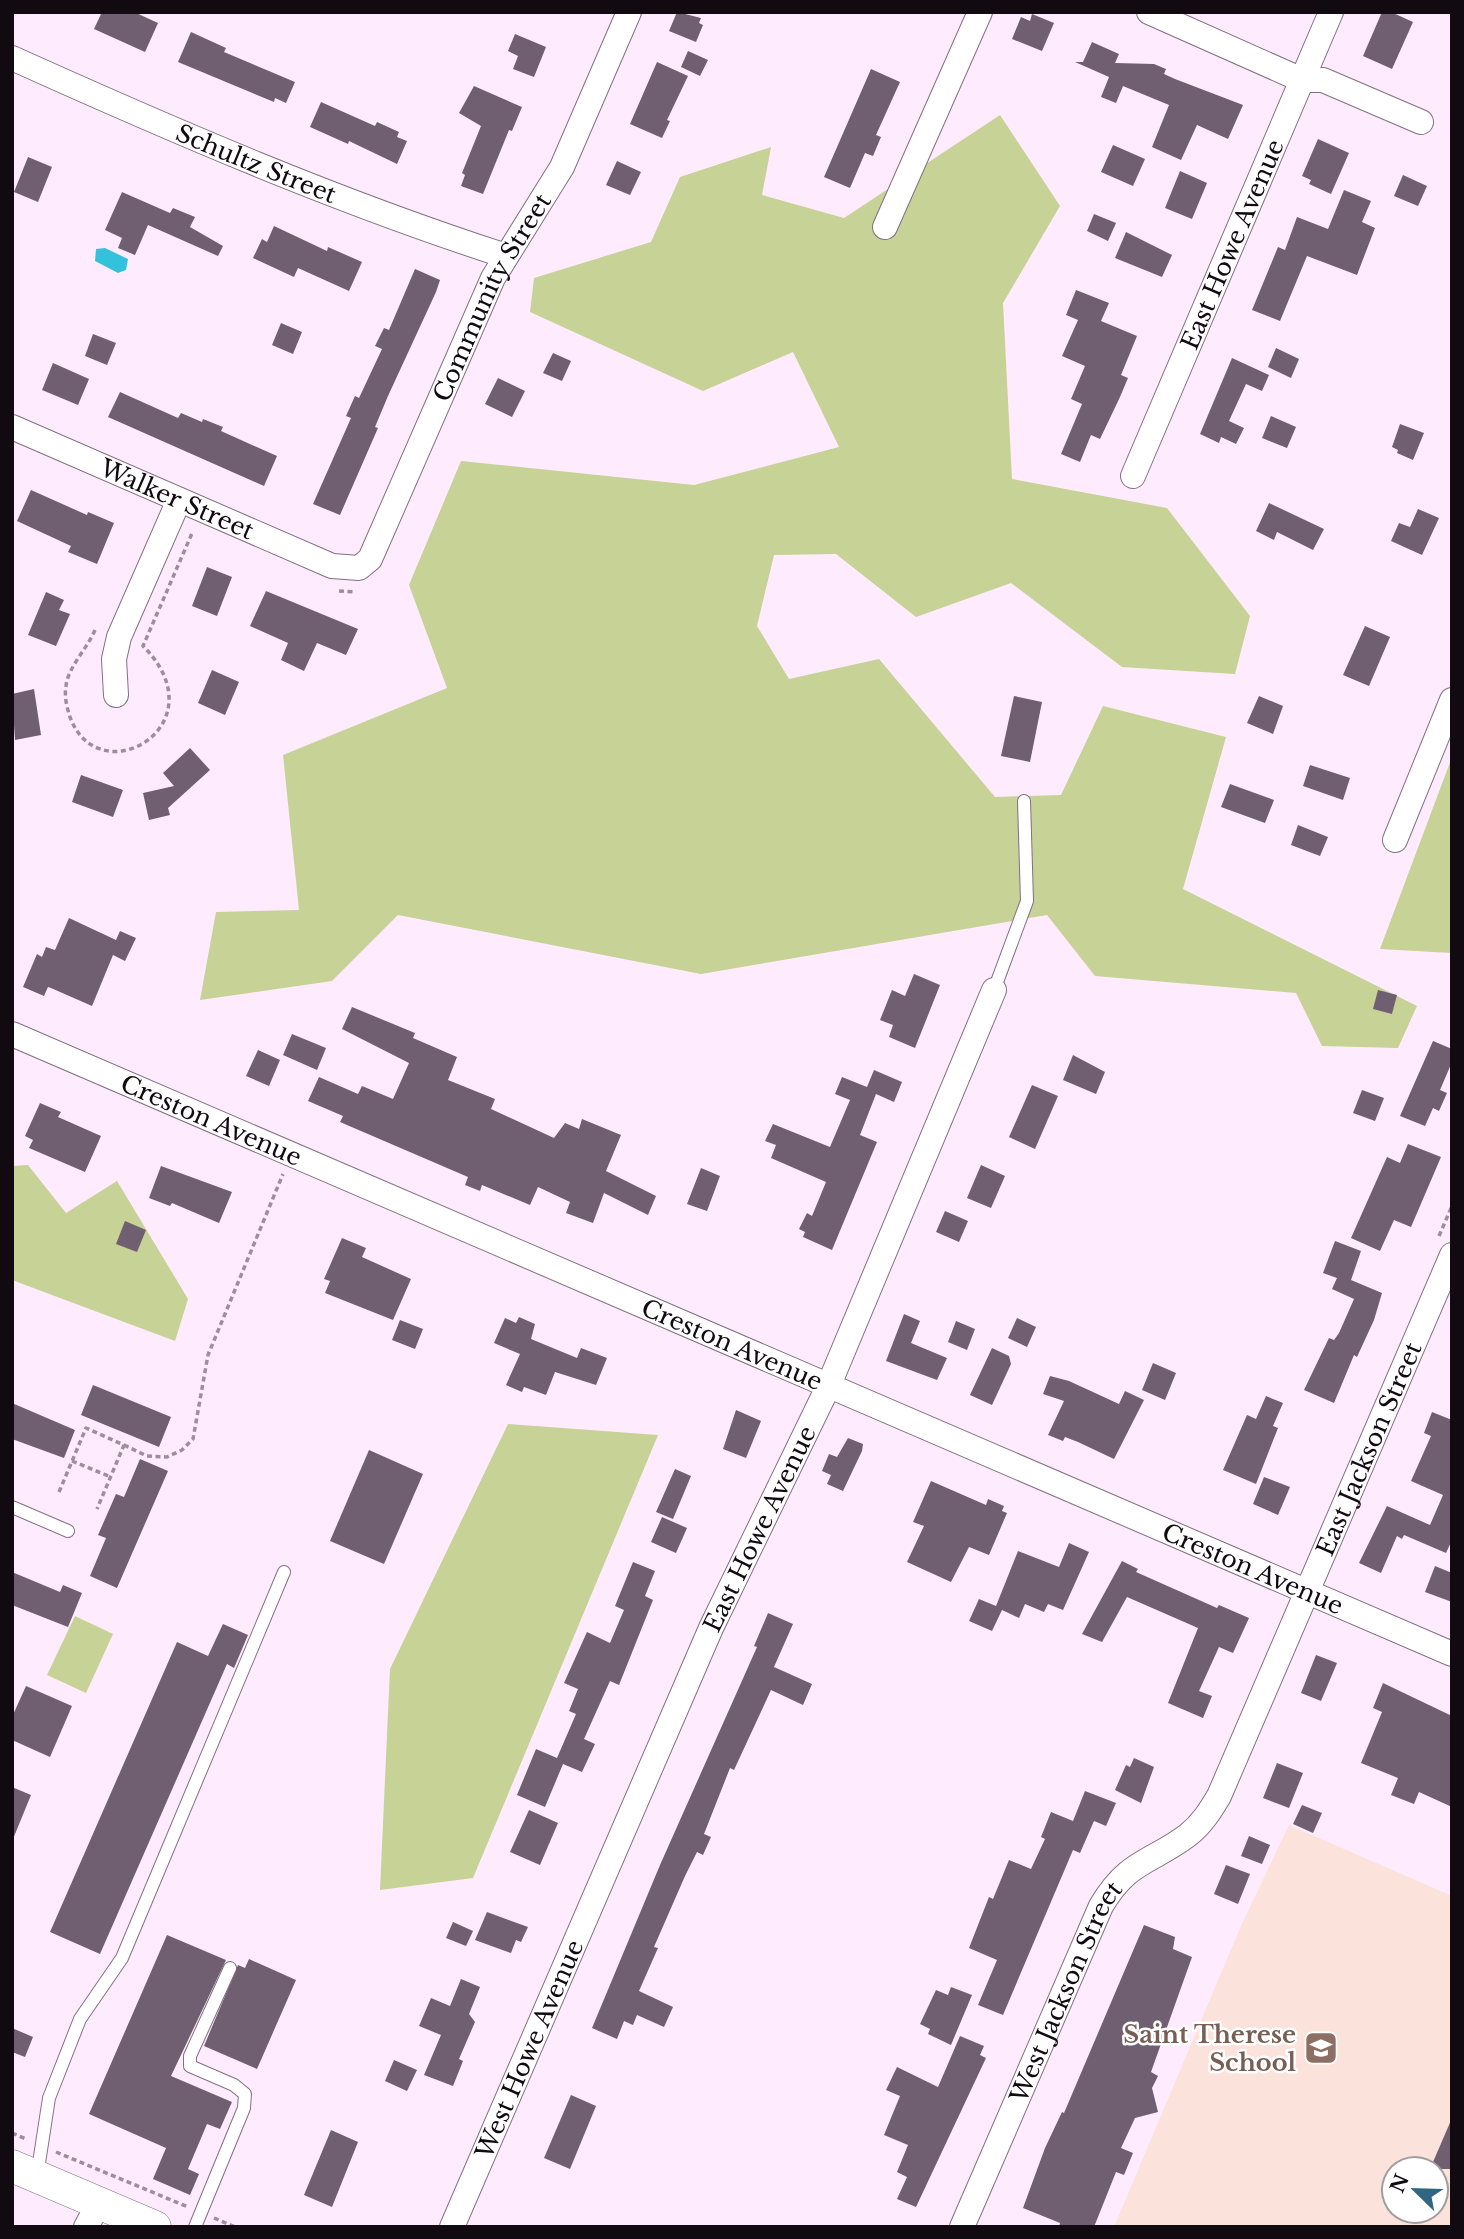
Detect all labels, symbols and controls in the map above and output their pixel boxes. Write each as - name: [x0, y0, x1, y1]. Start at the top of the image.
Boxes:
- street label: Schultz Street: [172, 118, 340, 209]
- street label: East Howe Avenue: [1174, 135, 1290, 354]
- street label: Community Street: [426, 188, 557, 406]
- street label: Walker Street: [95, 452, 258, 545]
- street label: Creston Avenue: [117, 1068, 306, 1171]
- street label: Creston Avenue: [637, 1292, 827, 1396]
- street label: East Jackson Street: [1310, 1338, 1427, 1560]
- street label: East Howe Avenue: [697, 1421, 822, 1636]
- street label: Creston Avenue: [1158, 1517, 1348, 1620]
- street label: West Jackson Street: [1003, 1875, 1128, 2107]
- street label: West Howe Avenue: [469, 1935, 589, 2163]
- place label: Saint Therese School: [1123, 2020, 1296, 2077]
- school or university icon: Saint Therese School: [1302, 2029, 1340, 2067]
- north arrow: [1380, 2155, 1450, 2225]
- text: N: [1386, 2171, 1414, 2196]

